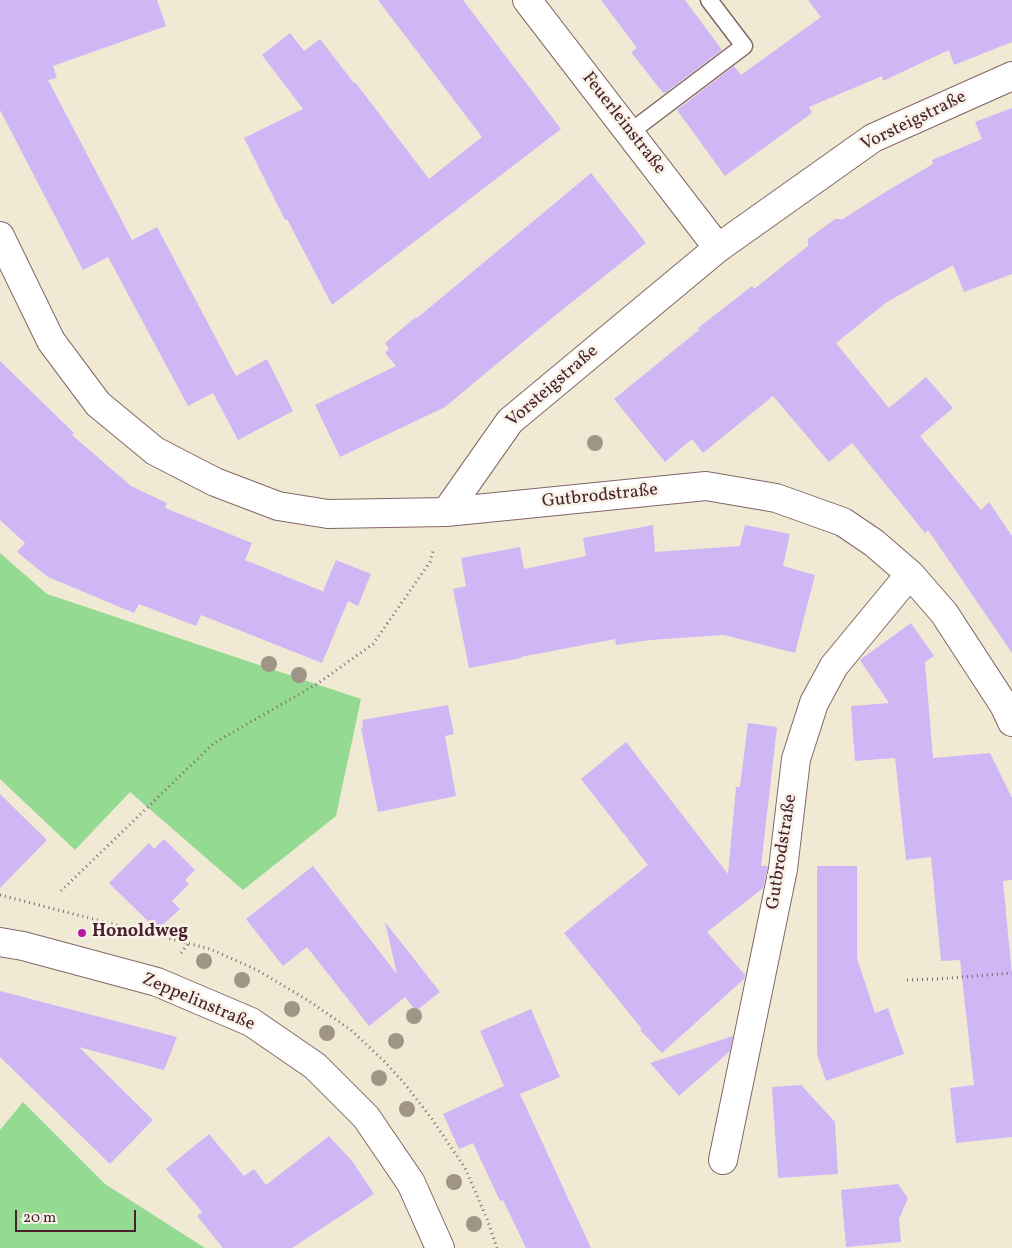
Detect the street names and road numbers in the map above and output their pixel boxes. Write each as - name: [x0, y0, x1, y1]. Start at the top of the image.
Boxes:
- street label: Feuerleinstraße: [576, 69, 670, 179]
- street label: Vorsteigstraße: [858, 87, 970, 157]
- street label: Vorsteigstraße: [503, 341, 603, 433]
- street label: Gutbrodstraße: [541, 480, 659, 514]
- street label: Gutbrodstraße: [763, 793, 803, 911]
- street label: Zeppelinstraße: [138, 970, 258, 1036]

